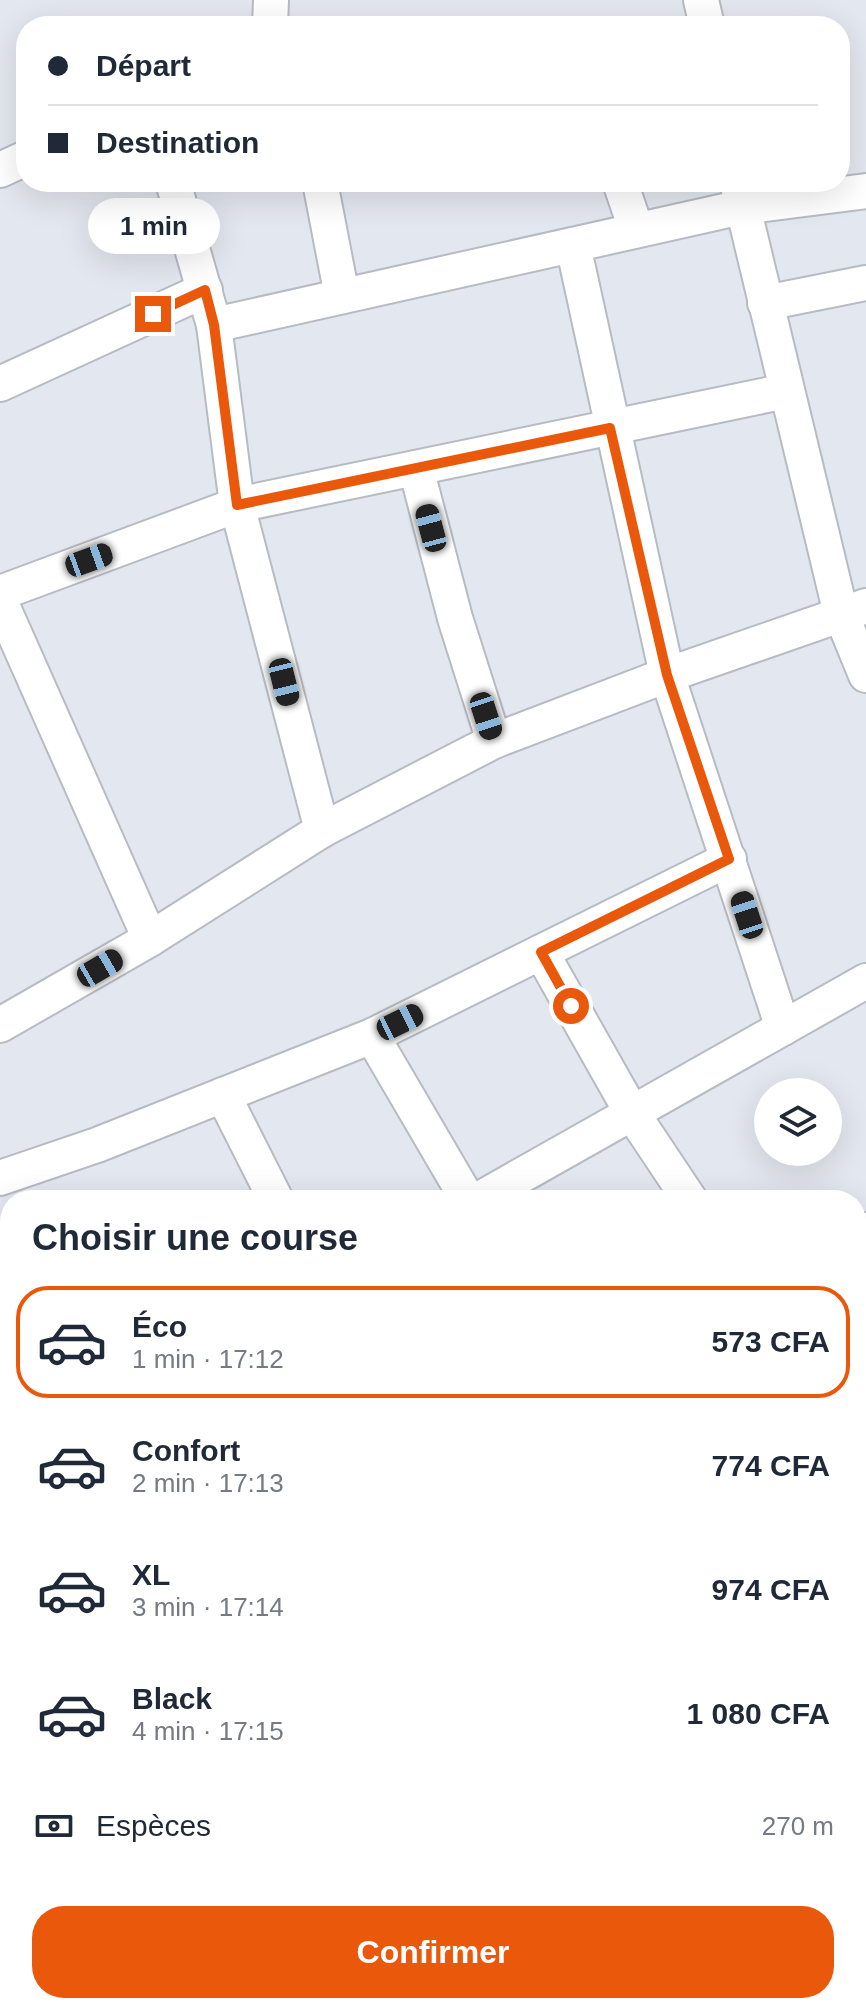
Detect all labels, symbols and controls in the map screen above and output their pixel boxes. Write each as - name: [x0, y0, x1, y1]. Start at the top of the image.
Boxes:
- text: Départ: [96, 49, 191, 82]
- text: Destination: [96, 126, 259, 159]
- callout: 1 min: [87, 198, 219, 254]
- text: 1 min: [120, 211, 188, 241]
- route end: [135, 296, 171, 332]
- car: [413, 502, 449, 554]
- car: [62, 541, 116, 579]
- car: [267, 656, 301, 708]
- car: [467, 689, 505, 743]
- car: [728, 888, 766, 942]
- car: [73, 946, 127, 990]
- route start: [553, 988, 589, 1024]
- car: [373, 1001, 427, 1043]
- map controls: [754, 1078, 842, 1166]
- button: layers: [754, 1078, 842, 1166]
- text: Choisir une course: [32, 1217, 358, 1258]
- icon: car: [36, 1306, 108, 1378]
- text: Éco: [132, 1310, 187, 1343]
- text: 573 CFA: [712, 1325, 830, 1358]
- text: 1 min · 17:12: [132, 1344, 284, 1374]
- icon: car: [36, 1430, 108, 1502]
- text: Confort: [132, 1434, 240, 1467]
- text: 774 CFA: [712, 1449, 830, 1482]
- text: 2 min · 17:13: [132, 1468, 284, 1498]
- icon: car: [36, 1554, 108, 1626]
- text: XL: [132, 1558, 170, 1591]
- text: 974 CFA: [712, 1573, 830, 1606]
- text: 3 min · 17:14: [132, 1592, 284, 1622]
- icon: car: [36, 1678, 108, 1750]
- text: Black: [132, 1682, 212, 1715]
- text: 1 080 CFA: [687, 1697, 830, 1730]
- text: 4 min · 17:15: [132, 1716, 284, 1746]
- icon: cash: [32, 1804, 76, 1848]
- text: Espèces: [96, 1809, 211, 1842]
- text: 270 m: [762, 1811, 834, 1841]
- button: Confirmer: [32, 1906, 834, 1998]

